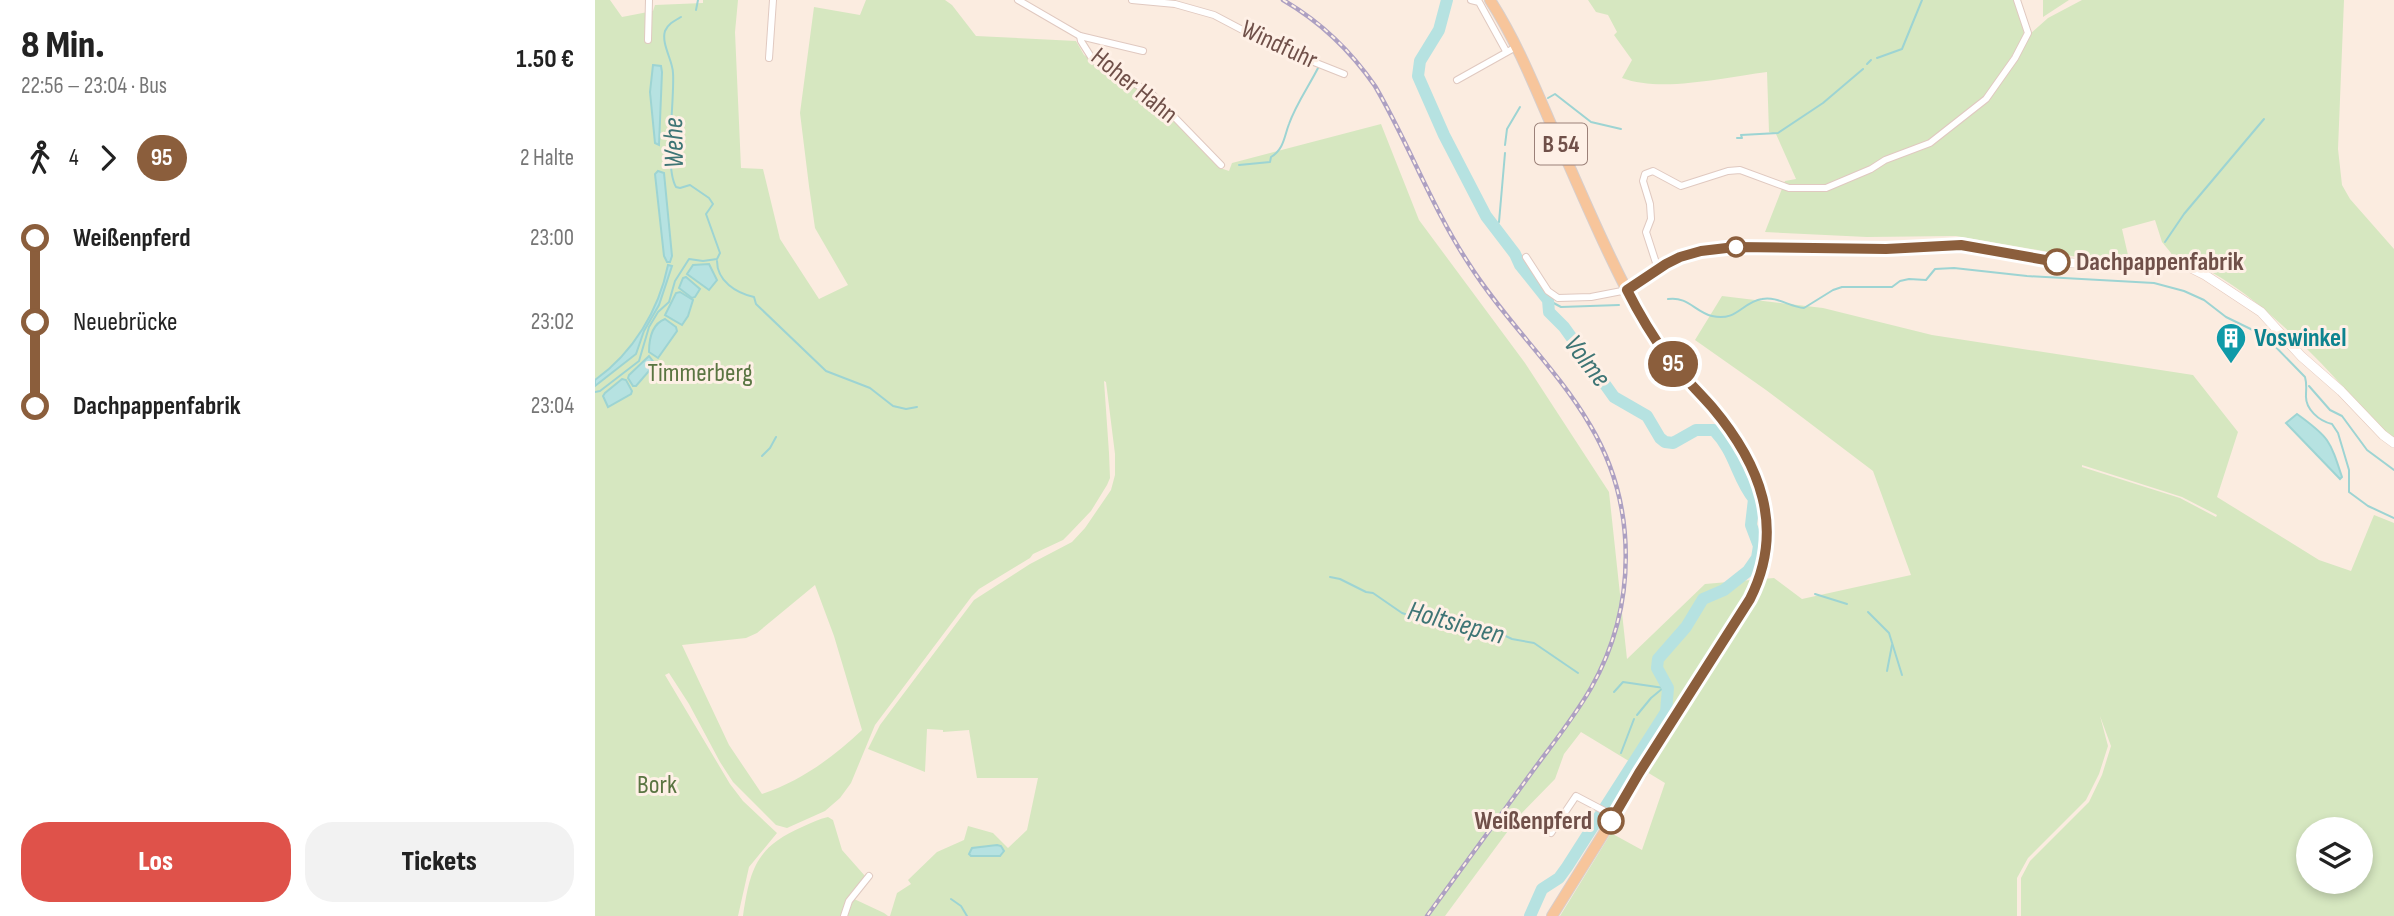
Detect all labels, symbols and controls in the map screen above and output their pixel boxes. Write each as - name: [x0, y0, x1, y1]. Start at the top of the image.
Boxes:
- street label: Windfuhr: [1236, 14, 1323, 76]
- text: 8 Min.: [21, 23, 105, 68]
- street label: Hoher Hahn: [1084, 42, 1184, 130]
- text: 1.50 €: [516, 44, 574, 75]
- text: 22:56 – 23:04 · Bus: [21, 72, 167, 100]
- water label: Wehe: [657, 117, 691, 169]
- road number: B 54: [1535, 124, 1587, 164]
- icon: walk: [21, 139, 59, 177]
- icon: forward: [89, 139, 127, 177]
- text: 95: [151, 143, 173, 172]
- text: 4: [69, 144, 79, 172]
- text: 2 Halte: [520, 144, 574, 172]
- text: Weißenpferd: [73, 223, 191, 254]
- text: 23:00: [530, 224, 574, 252]
- unlabelled marker: [1726, 237, 1746, 257]
- place label: Dachpappenfabrik: [2076, 247, 2244, 278]
- marker: Dachpappenfabrik: [2044, 249, 2070, 275]
- text: Neuebrücke: [73, 307, 178, 338]
- text: 23:02: [531, 308, 574, 336]
- building icon: Voswinkel: [2214, 321, 2248, 365]
- place label: Voswinkel: [2254, 323, 2347, 354]
- water label: Volme: [1557, 329, 1617, 393]
- line badge: 95: [1641, 341, 1705, 387]
- text: 95: [1662, 349, 1684, 378]
- park label: Timmerberg: [647, 358, 753, 389]
- text: Dachpappenfabrik: [73, 391, 241, 422]
- text: 23:04: [531, 392, 574, 420]
- water label: Holtsiepen: [1404, 594, 1508, 652]
- park label: Bork: [637, 770, 677, 801]
- place label: Weißenpferd: [1474, 806, 1592, 837]
- marker: Weißenpferd: [1598, 808, 1624, 834]
- map controls: [2296, 817, 2373, 894]
- button: layers: [2296, 817, 2373, 894]
- button: Los: [21, 822, 291, 902]
- button: Tickets: [305, 822, 574, 902]

